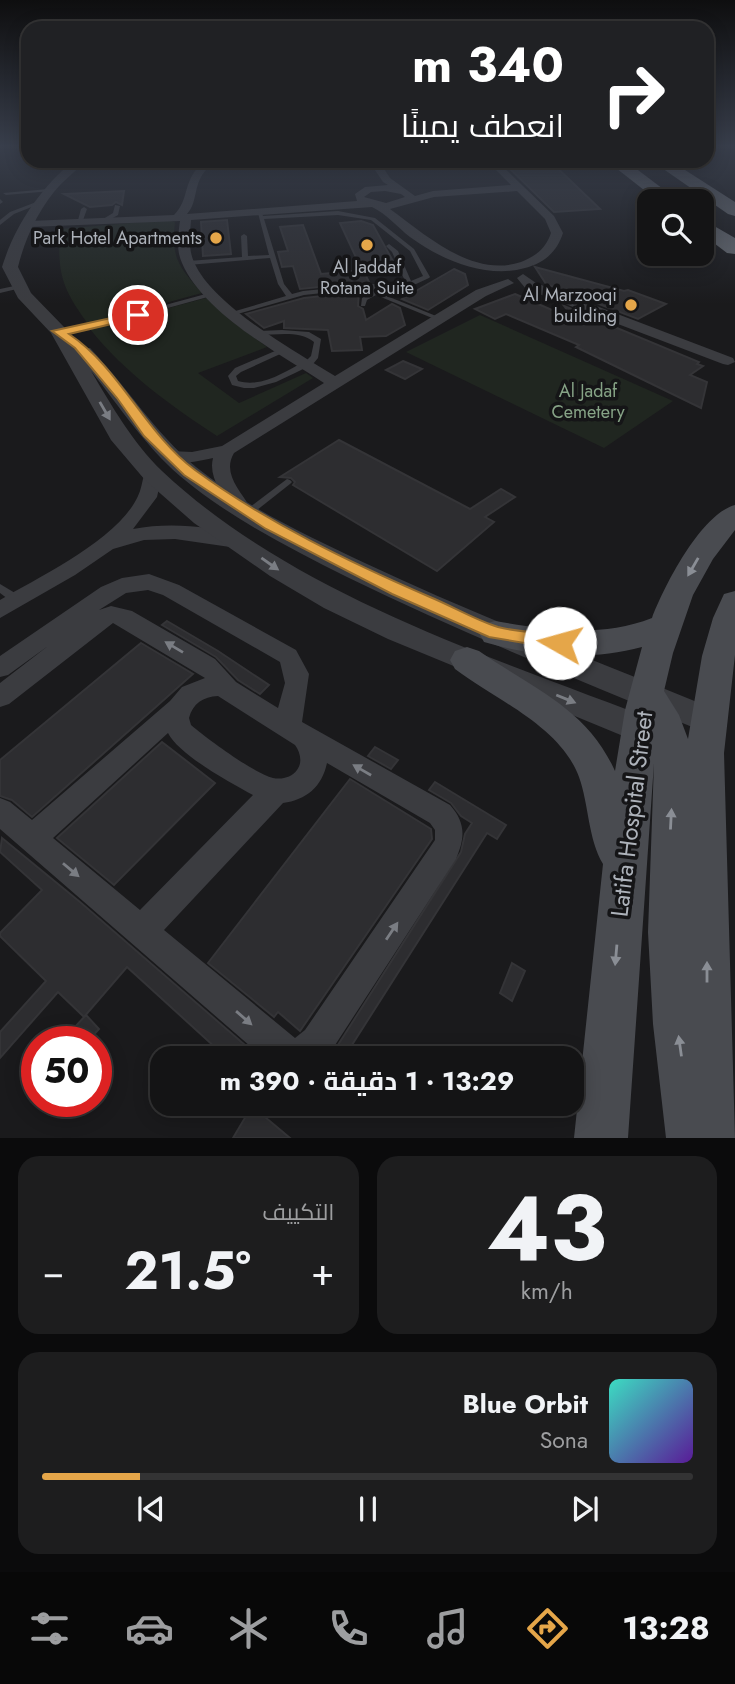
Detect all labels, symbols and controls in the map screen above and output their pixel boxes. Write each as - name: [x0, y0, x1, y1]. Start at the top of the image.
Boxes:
- text: 340 m: [412, 30, 564, 100]
- icon: right: [588, 49, 679, 140]
- text: انعطف يمينًا: [401, 103, 564, 149]
- map controls: [637, 189, 714, 266]
- button: search: [637, 189, 714, 266]
- place label: Park Hotel Apartments: [33, 225, 202, 251]
- marker: Park Hotel Apartments: [208, 230, 224, 246]
- marker: Al Jaddaf Rotana Suite: [359, 237, 375, 253]
- place label: Al Jaddaf Rotana Suite: [320, 254, 414, 301]
- place label: Al Marzooqi building: [523, 282, 617, 329]
- pin: [108, 285, 168, 345]
- icon: arrive: [119, 296, 157, 334]
- marker: Al Marzooqi building: [623, 297, 639, 313]
- park label: Al Jadaf Cemetery: [551, 378, 625, 425]
- one-way arrow: [98, 402, 111, 421]
- one-way arrow: [261, 557, 279, 571]
- one-way arrow: [687, 558, 699, 577]
- position arrow: [523, 606, 597, 680]
- one-way arrow: [165, 641, 184, 653]
- one-way arrow: [555, 694, 576, 705]
- street label: Latifa Hospital Street: [602, 709, 662, 919]
- one-way arrow: [352, 764, 371, 776]
- one-way arrow: [666, 808, 677, 830]
- one-way arrow: [62, 863, 80, 878]
- one-way arrow: [385, 921, 398, 940]
- one-way arrow: [610, 945, 621, 967]
- one-way arrow: [701, 961, 713, 983]
- one-way arrow: [236, 1010, 253, 1025]
- speed limit sign: 50: [21, 1026, 112, 1117]
- one-way arrow: [674, 1035, 685, 1057]
- text: 13:29 · 1 دقيقة · 390 m: [220, 1062, 514, 1100]
- text: 43: [487, 1163, 607, 1294]
- text: التكييف: [262, 1195, 335, 1229]
- text: 21.5°: [125, 1233, 251, 1309]
- text: −: [42, 1244, 64, 1299]
- text: +: [311, 1244, 334, 1299]
- text: km/h: [521, 1274, 573, 1308]
- text: Blue Orbit: [463, 1385, 588, 1423]
- text: Sona: [540, 1423, 588, 1457]
- icon: previous: [132, 1490, 170, 1528]
- icon: pause: [349, 1490, 387, 1528]
- icon: next: [566, 1490, 604, 1528]
- icon: filters: [25, 1604, 74, 1653]
- icon: car: [125, 1604, 174, 1653]
- icon: climate: [224, 1604, 273, 1653]
- icon: phone: [324, 1604, 373, 1653]
- icon: music: [423, 1604, 472, 1653]
- icon: directions: [523, 1604, 572, 1653]
- text: 13:28: [622, 1605, 710, 1651]

